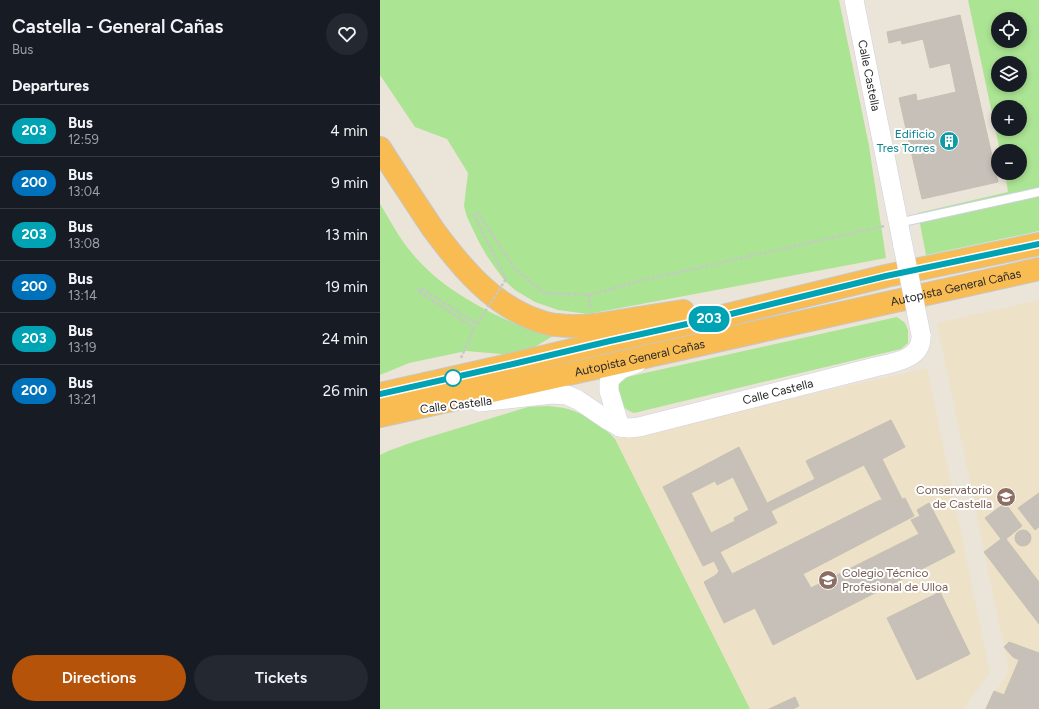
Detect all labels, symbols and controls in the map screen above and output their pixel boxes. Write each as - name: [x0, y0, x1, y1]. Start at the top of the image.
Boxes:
- map controls: [991, 12, 1027, 180]
- button: locate: [991, 12, 1027, 48]
- button: heart: [326, 13, 368, 55]
- text: Castella - General Cañas: [12, 15, 223, 38]
- street label: Calle Castella: [855, 39, 883, 112]
- text: Bus: [12, 42, 33, 57]
- button: layers: [991, 56, 1027, 92]
- text: Departures: [12, 77, 89, 95]
- button: +: [991, 100, 1027, 136]
- text: Bus: [68, 114, 93, 132]
- text: 203: [22, 122, 46, 139]
- text: 4 min: [330, 122, 368, 140]
- place label: Edificio Tres Torres: [877, 127, 935, 155]
- building icon: Edificio Tres Torres: [938, 130, 960, 152]
- text: 12:59: [68, 132, 99, 147]
- button: −: [991, 144, 1027, 180]
- text: Bus: [68, 166, 93, 184]
- text: 200: [21, 174, 47, 191]
- text: 9 min: [331, 174, 368, 192]
- text: 13:04: [68, 184, 100, 199]
- text: Bus: [68, 218, 93, 236]
- text: 203: [22, 226, 46, 243]
- text: 13 min: [325, 226, 368, 244]
- text: 13:08: [68, 236, 100, 251]
- street label: Autopista General Cañas: [889, 266, 1023, 309]
- text: Bus: [68, 270, 93, 288]
- text: 200: [21, 278, 47, 295]
- text: 19 min: [325, 278, 368, 296]
- text: 13:14: [68, 288, 97, 303]
- line badge: 203: [686, 306, 732, 332]
- text: 203: [697, 310, 721, 327]
- text: Bus: [68, 322, 93, 340]
- text: 203: [22, 330, 46, 347]
- text: 24 min: [322, 330, 368, 348]
- street label: Autopista General Cañas: [573, 337, 707, 379]
- text: 13:19: [68, 340, 96, 355]
- unlabelled marker: [444, 369, 462, 387]
- text: Bus: [68, 374, 93, 392]
- street label: Calle Castella: [741, 376, 815, 407]
- text: 200: [21, 382, 47, 399]
- text: 26 min: [323, 382, 368, 400]
- text: 13:21: [68, 392, 96, 407]
- street label: Calle Castella: [419, 394, 493, 416]
- place label: Conservatorio de Castella: [916, 483, 992, 511]
- school or university icon: Conservatorio de Castella: [995, 486, 1017, 508]
- place label: Colegio Técnico Profesional de Ulloa: [842, 566, 948, 594]
- school or university icon: Colegio Técnico Profesional de Ulloa: [817, 569, 839, 591]
- button: Directions: [12, 655, 186, 701]
- button: Tickets: [194, 655, 368, 701]

